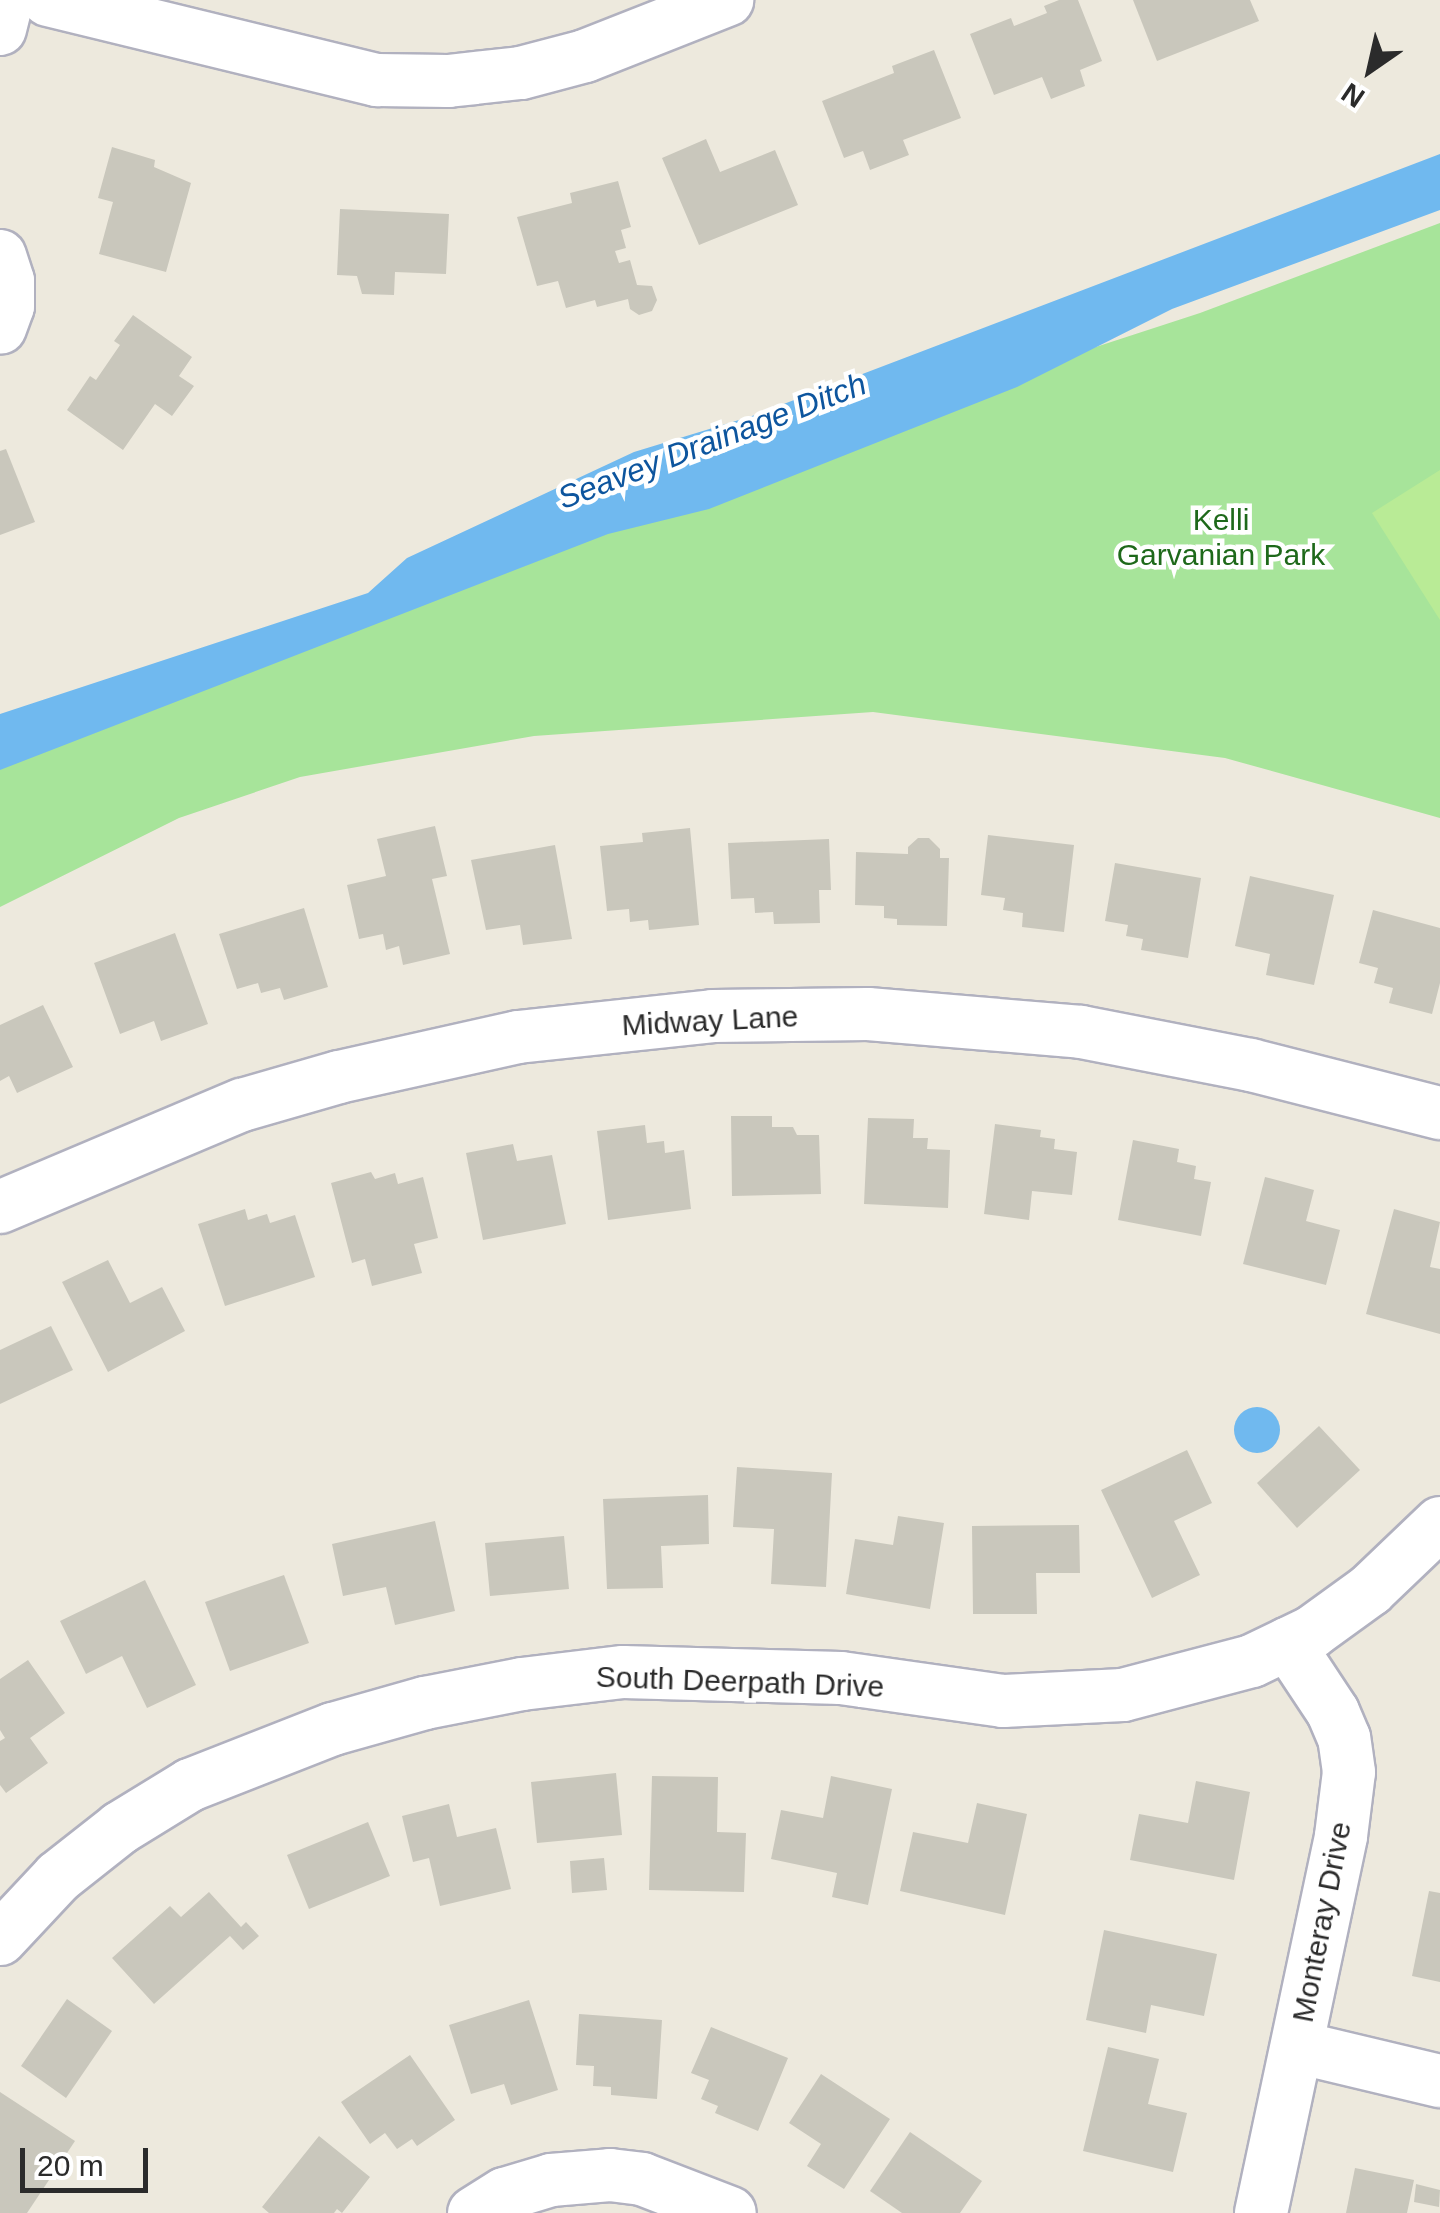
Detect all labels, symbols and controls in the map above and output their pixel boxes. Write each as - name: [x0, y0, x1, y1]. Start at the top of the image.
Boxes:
- north arrow: [1320, 20, 1420, 120]
- text: N: [1336, 77, 1370, 114]
- water label: Seavey Drainage Ditch: [552, 364, 872, 518]
- park label: Kelli Garvanian Park: [1117, 502, 1325, 572]
- street label: Midway Lane: [621, 998, 799, 1044]
- street label: South Deerpath Drive: [595, 1659, 885, 1705]
- street label: Monteray Drive: [1285, 1819, 1359, 2025]
- scale bar: [25, 2128, 152, 2190]
- text: 20 m: [37, 2149, 104, 2182]

